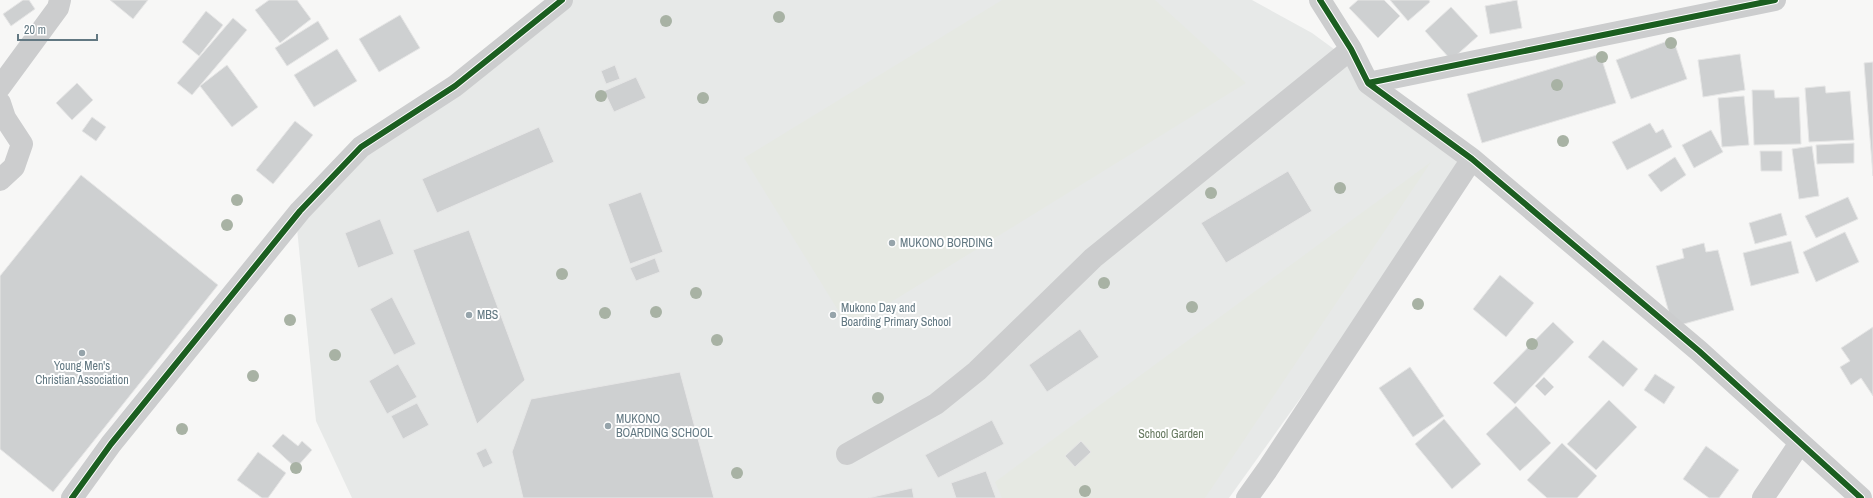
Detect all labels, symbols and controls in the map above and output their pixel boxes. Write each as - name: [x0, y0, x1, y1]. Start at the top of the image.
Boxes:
- scale bar: [18, 16, 97, 42]
- text: 20 m: [24, 22, 46, 38]
- place label: MUKONO BORDING: [900, 235, 993, 251]
- marker: MUKONO BORDING: [887, 238, 897, 248]
- place label: Mukono Day and Boarding Primary School: [841, 300, 951, 330]
- place label: MBS: [477, 307, 499, 323]
- marker: MBS: [464, 310, 474, 320]
- marker: Mukono Day and Boarding Primary School: [828, 310, 838, 320]
- marker: Young Men's Christian Association: [77, 348, 87, 358]
- place label: Young Men's Christian Association: [35, 358, 129, 388]
- place label: MUKONO BOARDING SCHOOL: [616, 411, 713, 441]
- marker: MUKONO BOARDING SCHOOL: [603, 421, 613, 431]
- park label: School Garden: [1138, 426, 1204, 442]

